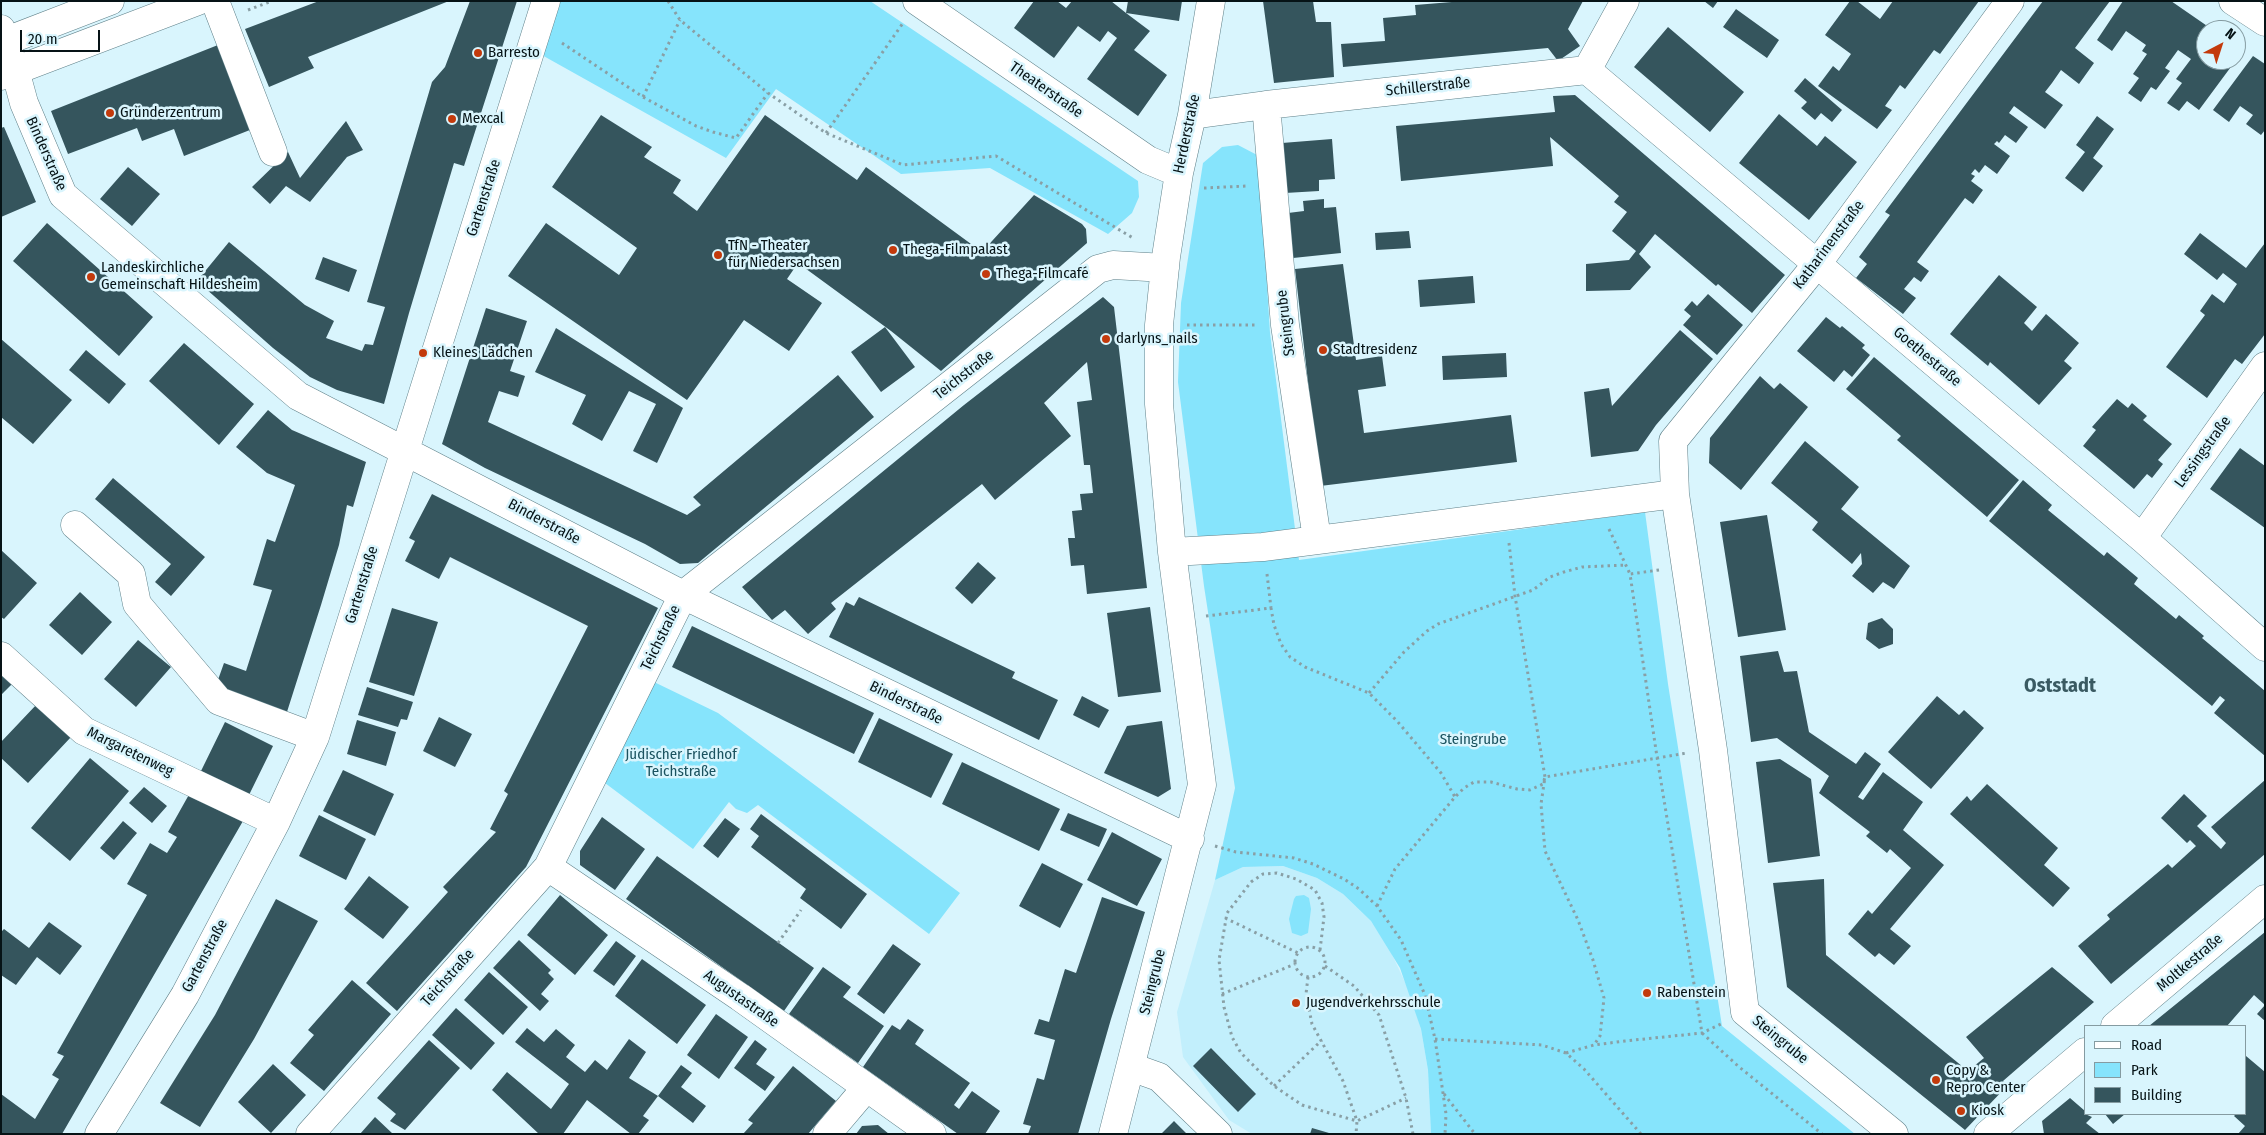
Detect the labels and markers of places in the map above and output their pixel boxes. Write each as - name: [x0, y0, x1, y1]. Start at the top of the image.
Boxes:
- place label: Barresto: [488, 44, 540, 62]
- marker: Barresto: [472, 47, 484, 59]
- place label: Gründerzentrum: [120, 104, 221, 122]
- marker: Gründerzentrum: [104, 107, 116, 119]
- place label: Mexcal: [462, 110, 504, 128]
- marker: Mexcal: [446, 113, 458, 125]
- place label: TfN - Theater für Niedersachsen: [728, 237, 840, 272]
- place label: Thega-Filmpalast: [903, 241, 1008, 259]
- marker: Thega-Filmpalast: [887, 244, 899, 256]
- marker: TfN - Theater für Niedersachsen: [712, 249, 724, 261]
- place label: Landeskirchliche Gemeinschaft Hildesheim: [101, 259, 258, 294]
- place label: Thega-Filmcafé: [996, 265, 1089, 283]
- marker: Thega-Filmcafé: [980, 268, 992, 280]
- marker: Landeskirchliche Gemeinschaft Hildesheim: [85, 271, 97, 283]
- place label: darlyns_nails: [1116, 330, 1198, 348]
- marker: darlyns_nails: [1100, 333, 1112, 345]
- place label: Stadtresidenz: [1333, 341, 1417, 359]
- place label: Kleines Lädchen: [433, 344, 533, 362]
- marker: Stadtresidenz: [1317, 344, 1329, 356]
- marker: Kleines Lädchen: [417, 347, 429, 359]
- place label: Rabenstein: [1657, 984, 1726, 1002]
- marker: Rabenstein: [1641, 987, 1653, 999]
- place label: Jugendverkehrsschule: [1306, 994, 1441, 1012]
- marker: Jugendverkehrsschule: [1290, 997, 1302, 1009]
- place label: Copy & Repro Center: [1946, 1062, 2026, 1097]
- marker: Copy & Repro Center: [1930, 1074, 1942, 1086]
- place label: Kiosk: [1971, 1102, 2004, 1120]
- marker: Kiosk: [1955, 1105, 1967, 1117]

